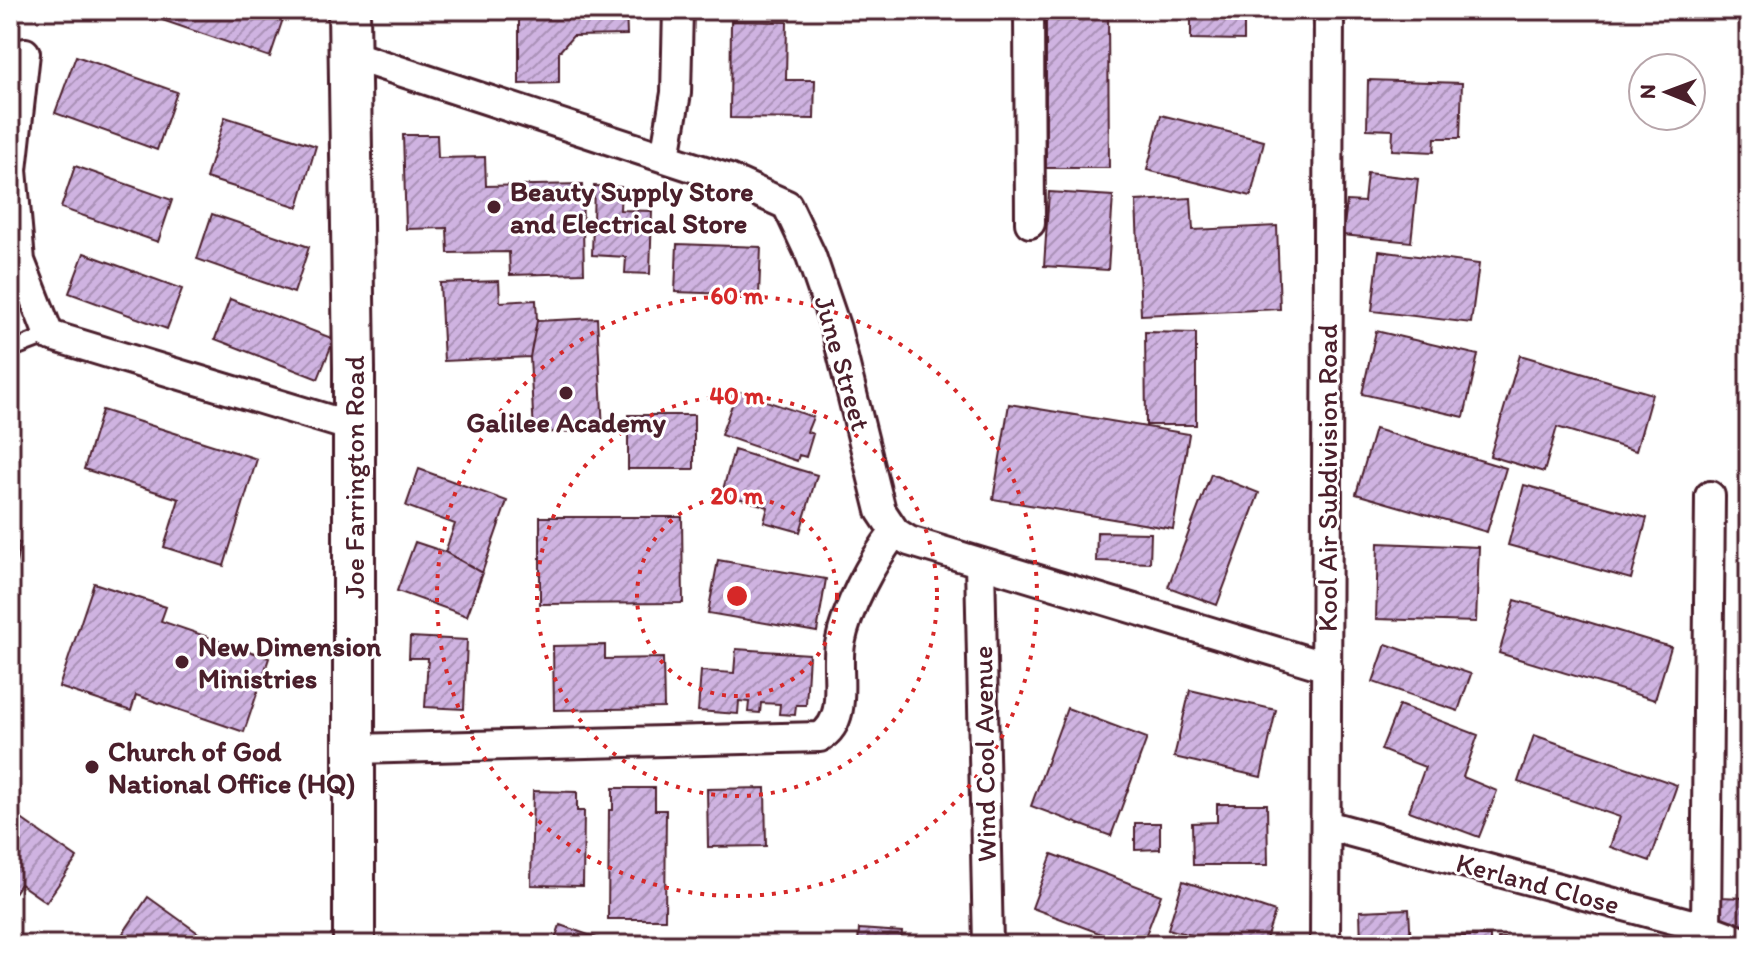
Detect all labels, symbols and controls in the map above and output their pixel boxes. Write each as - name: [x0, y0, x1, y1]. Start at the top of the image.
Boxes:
- north arrow: [1627, 52, 1707, 132]
- text: N: [1634, 84, 1661, 99]
- place label: Beauty Supply Store and Electrical Store: [510, 174, 754, 240]
- marker: Beauty Supply Store and Electrical Store: [485, 198, 503, 216]
- text: 60 m: [710, 281, 764, 310]
- street label: June Street: [807, 291, 879, 435]
- street label: Kool Air Subdivision Road: [1310, 324, 1344, 632]
- street label: Joe Farrington Road: [337, 355, 371, 599]
- text: 40 m: [710, 381, 765, 410]
- marker: Galilee Academy: [557, 384, 575, 402]
- place label: Galilee Academy: [466, 405, 667, 439]
- text: 20 m: [711, 481, 764, 510]
- centre of rings: [723, 582, 751, 610]
- place label: New Dimension Ministries: [198, 629, 381, 695]
- street label: Wind Cool Avenue: [965, 645, 1003, 863]
- marker: New Dimension Ministries: [173, 653, 191, 671]
- place label: Church of God National Office (HQ): [108, 734, 356, 800]
- marker: Church of God National Office (HQ): [83, 758, 101, 776]
- street label: Kerland Close: [1453, 845, 1623, 921]

